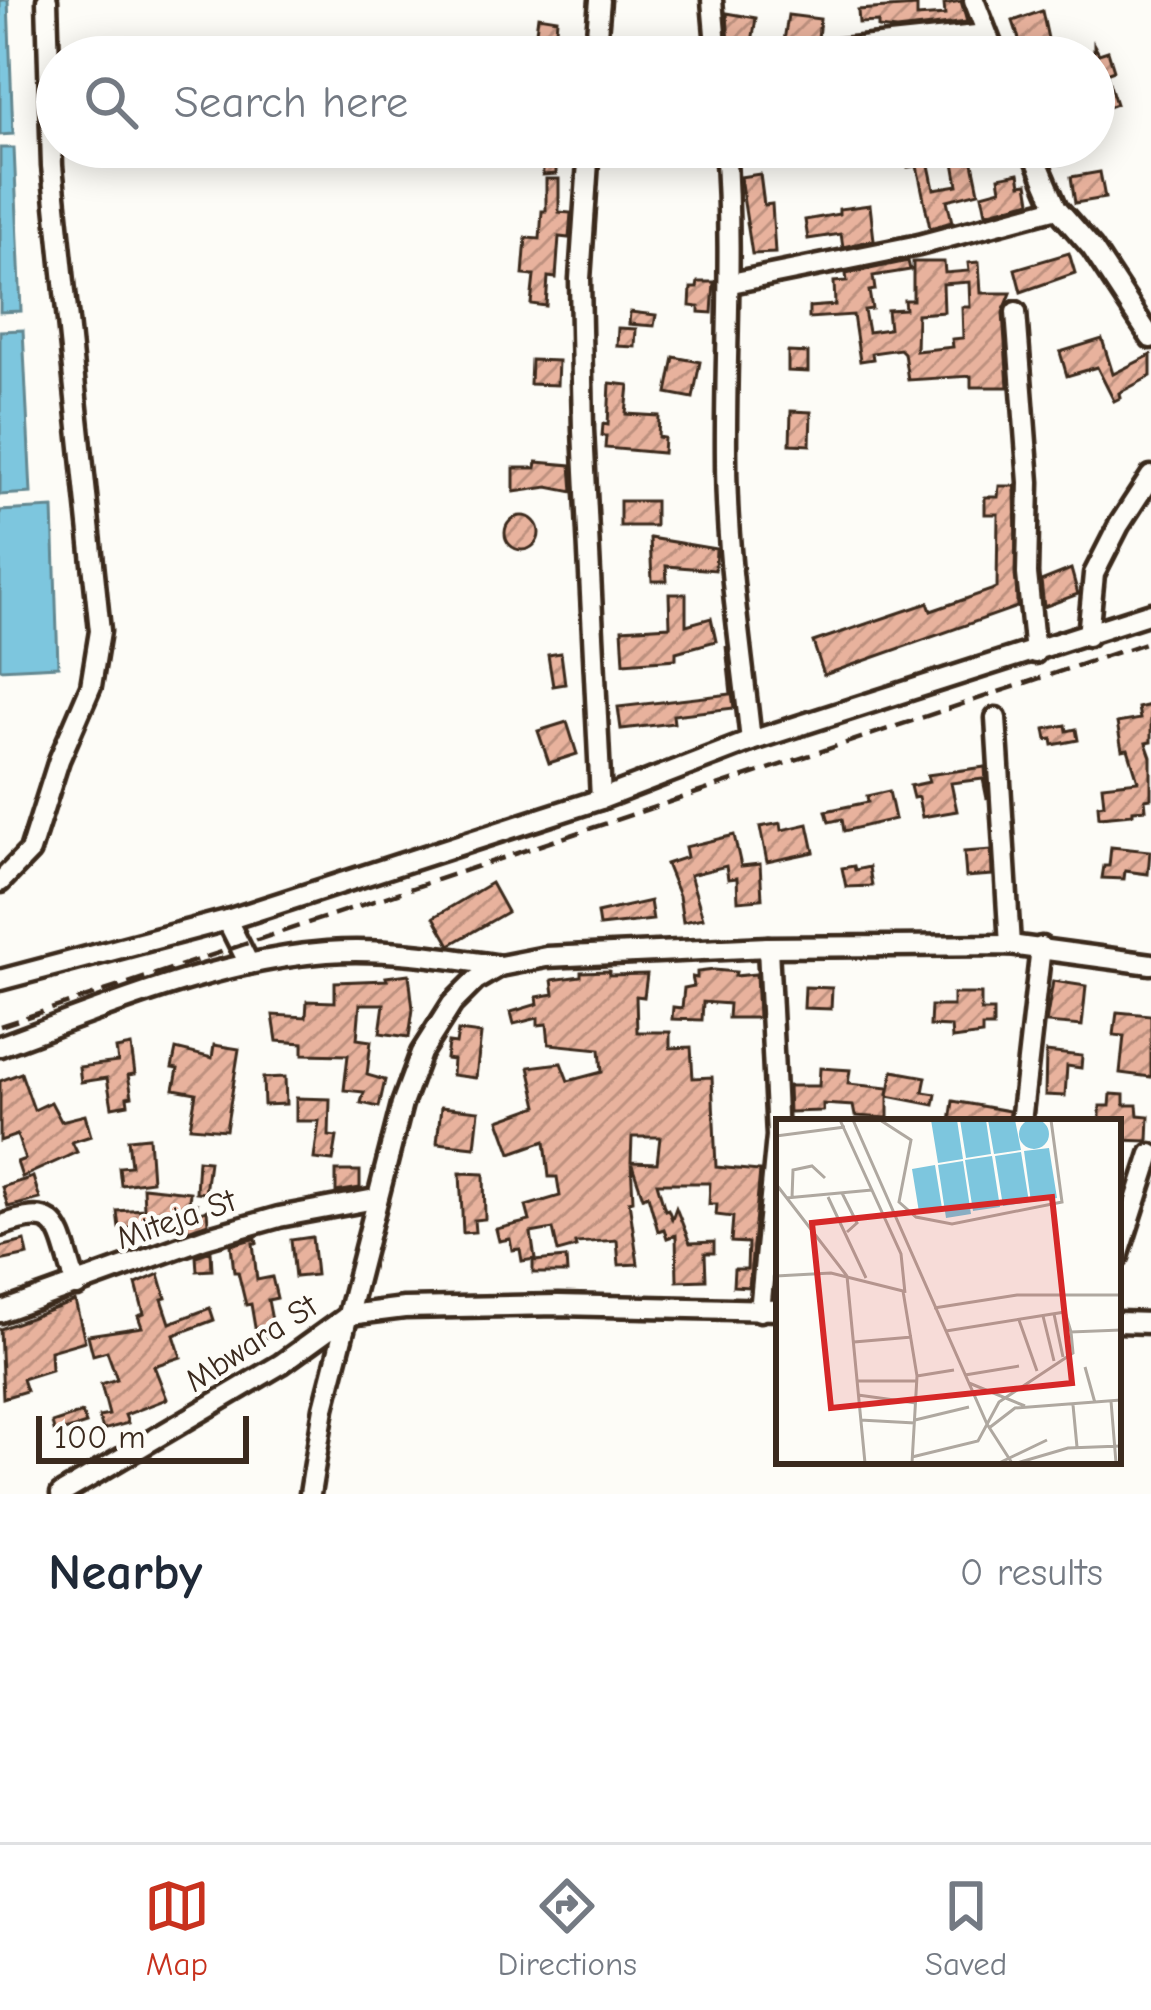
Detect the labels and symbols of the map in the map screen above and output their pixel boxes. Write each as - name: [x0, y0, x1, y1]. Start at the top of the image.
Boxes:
- inset map: [776, 1119, 1121, 1464]
- street label: Miteja St: [111, 1180, 242, 1257]
- street label: Mbwara St: [178, 1286, 325, 1400]
- scale bar: [36, 1410, 249, 1463]

